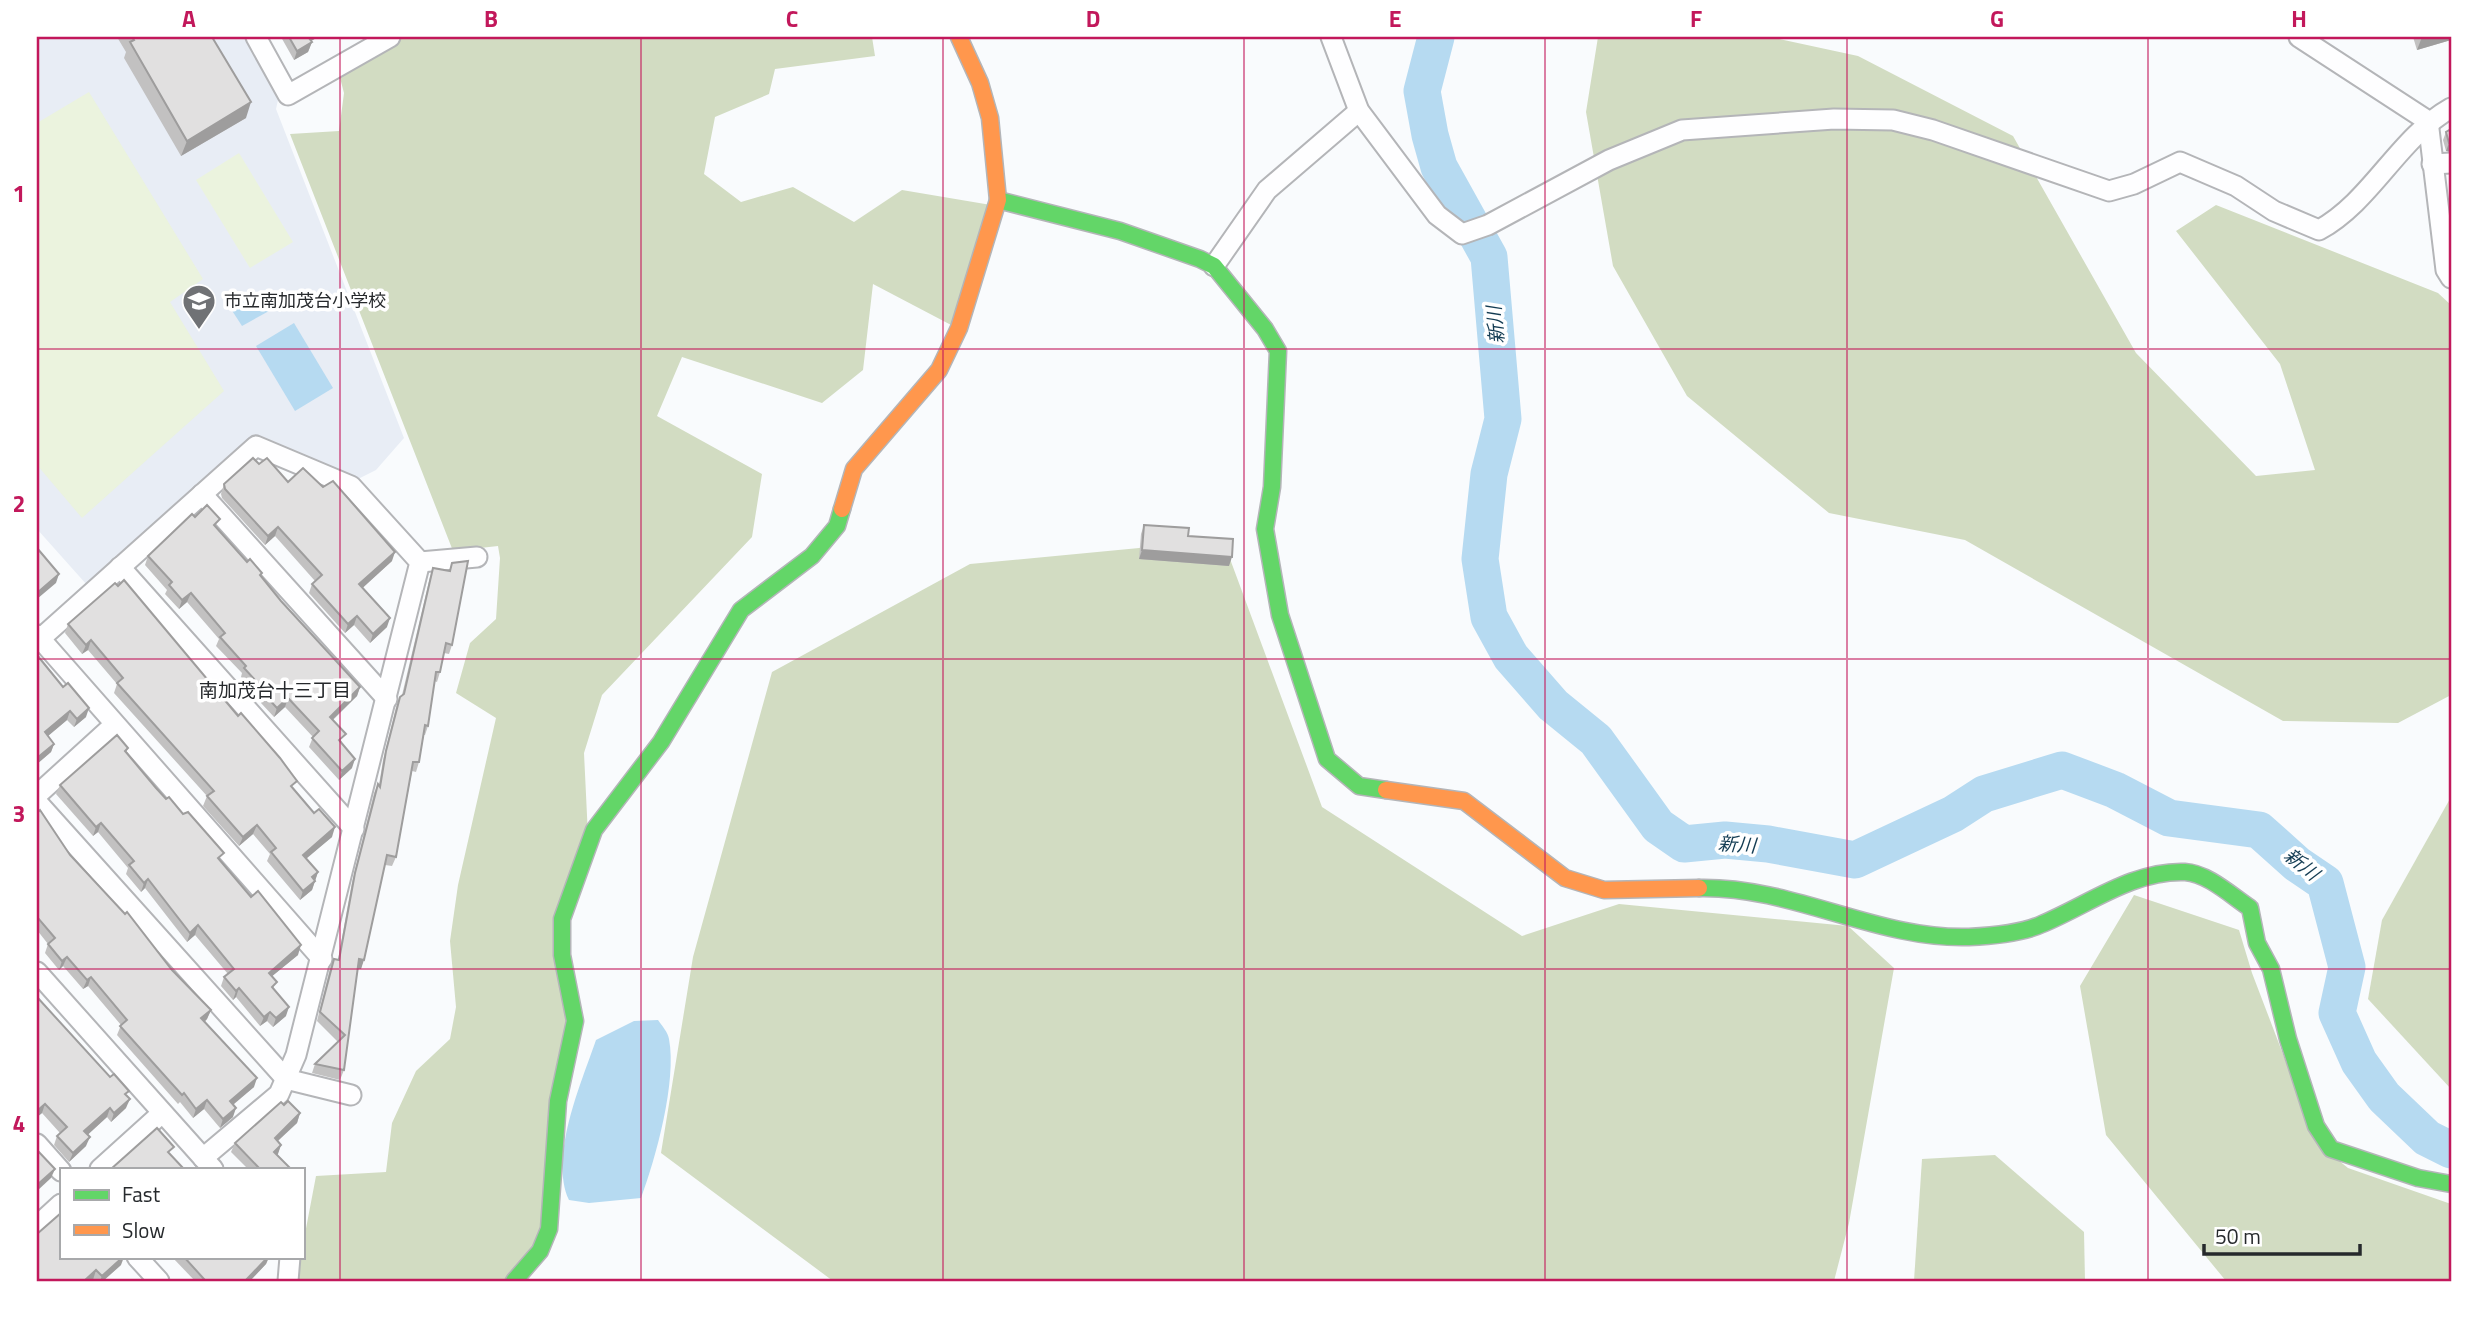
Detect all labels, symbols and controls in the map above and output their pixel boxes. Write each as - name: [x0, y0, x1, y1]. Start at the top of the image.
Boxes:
- text: A: [182, 1, 196, 36]
- text: B: [484, 1, 498, 36]
- text: C: [786, 1, 798, 36]
- text: D: [1086, 1, 1100, 36]
- text: E: [1389, 1, 1401, 36]
- text: F: [1690, 1, 1702, 36]
- text: G: [1990, 1, 2004, 36]
- text: H: [2291, 1, 2307, 36]
- text: 1: [13, 176, 25, 211]
- school or university icon: 市立南加茂台小学校: [180, 282, 218, 331]
- place label: 市立南加茂台小学校: [224, 287, 386, 314]
- water label: 新川: [1478, 303, 1511, 345]
- text: 2: [13, 486, 25, 521]
- district label: 南加茂台十三丁目: [199, 675, 351, 704]
- text: 3: [13, 796, 25, 831]
- water label: 新川: [1717, 828, 1759, 859]
- water label: 新川: [2278, 840, 2328, 888]
- text: 4: [13, 1106, 25, 1141]
- legend: [60, 1168, 304, 1258]
- text: Fast: [122, 1178, 161, 1210]
- scale bar: [2204, 1213, 2360, 1257]
- text: Slow: [122, 1214, 165, 1246]
- text: 50 m: [2215, 1220, 2261, 1252]

